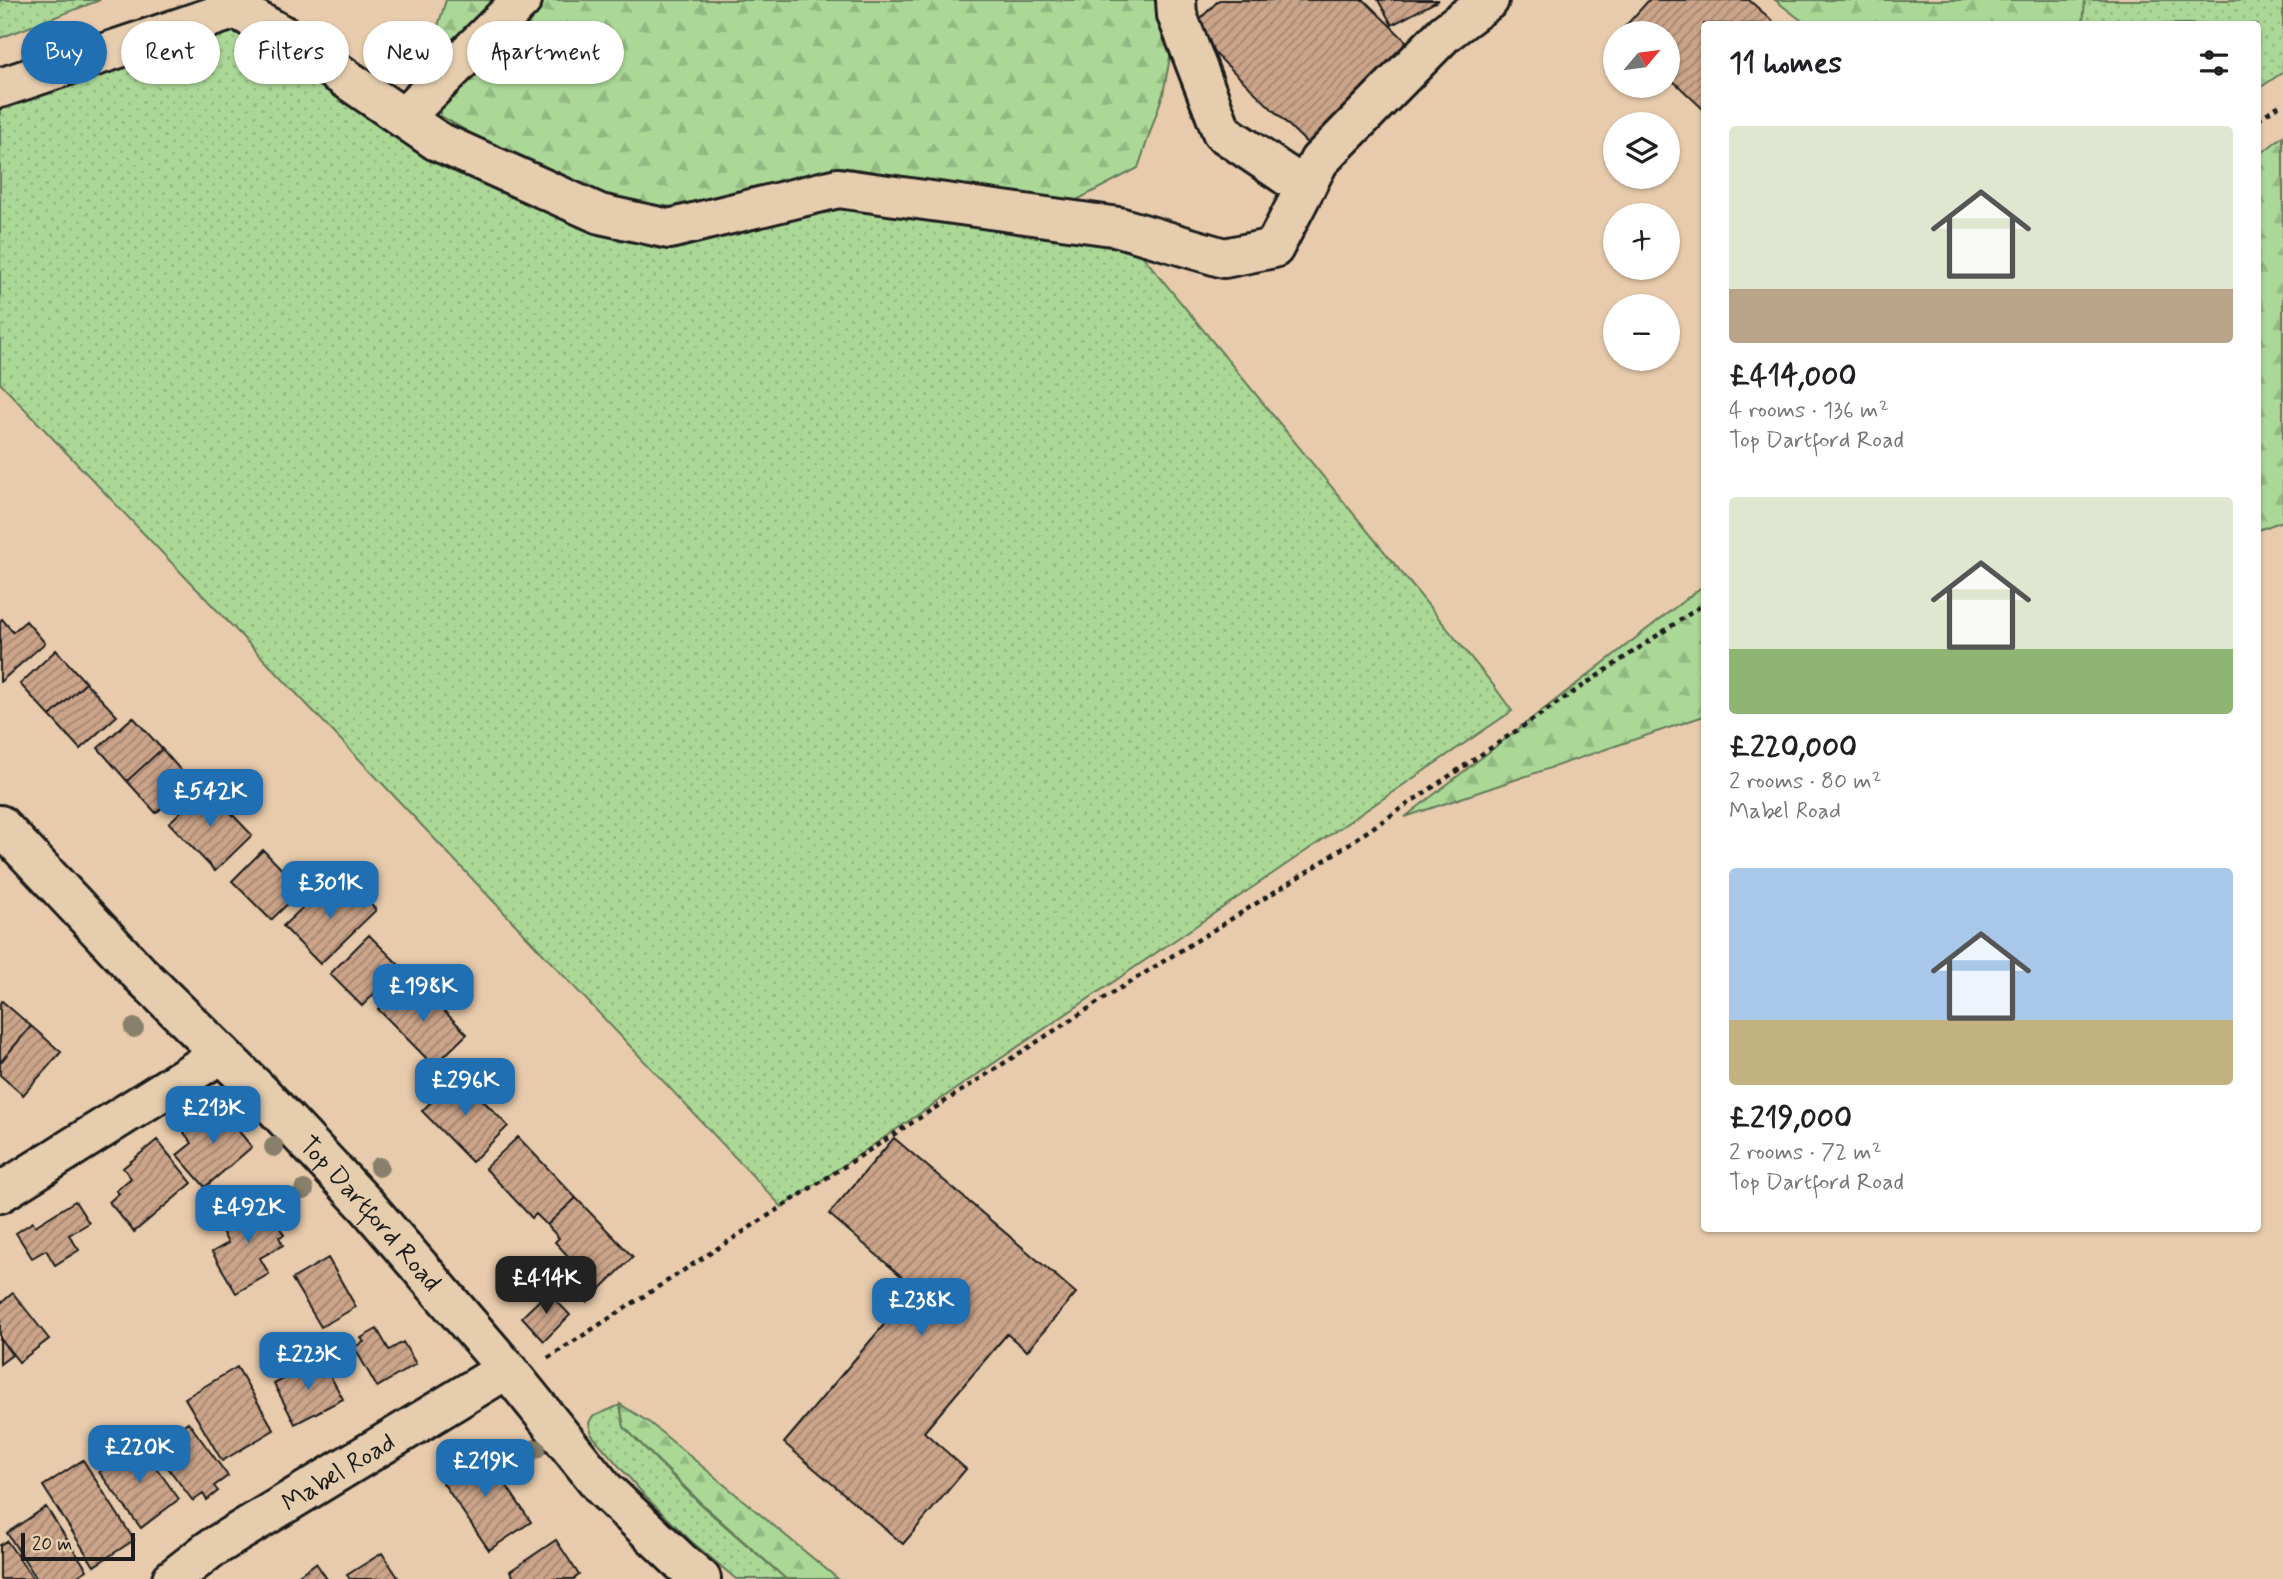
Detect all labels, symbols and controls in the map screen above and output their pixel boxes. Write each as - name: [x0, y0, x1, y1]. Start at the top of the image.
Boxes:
- chip: Buy: [21, 21, 107, 84]
- chip: Rent: [121, 21, 220, 84]
- chip: Filters: [234, 21, 349, 84]
- chip: New: [363, 21, 453, 84]
- chip: Apartment: [467, 21, 624, 84]
- north arrow: [1603, 21, 1680, 98]
- map controls: [1603, 21, 1680, 371]
- text: 11 homes: [1729, 44, 1842, 83]
- icon: filters: [2195, 44, 2233, 82]
- button: layers: [1603, 112, 1680, 189]
- icon: home: [1918, 171, 2044, 297]
- button: +: [1603, 203, 1680, 280]
- button: −: [1603, 294, 1680, 371]
- text: £414,000: [1729, 357, 1857, 396]
- text: 4 rooms · 136 m²: [1729, 396, 1889, 426]
- text: Top Dartford Road: [1729, 426, 1904, 456]
- icon: home: [1918, 542, 2044, 668]
- text: £220,000: [1729, 728, 1857, 767]
- text: 2 rooms · 80 m²: [1729, 767, 1882, 797]
- pin: £542K: [161, 770, 259, 829]
- text: £542K: [173, 777, 247, 807]
- text: Mabel Road: [1729, 797, 1841, 827]
- pin: £301K: [281, 862, 379, 921]
- text: £301K: [298, 869, 362, 899]
- icon: home: [1918, 913, 2044, 1039]
- pin: £198K: [374, 964, 472, 1024]
- text: £198K: [389, 972, 457, 1002]
- pin: £296K: [416, 1058, 514, 1118]
- text: £296K: [431, 1066, 499, 1096]
- pin: £213K: [164, 1086, 262, 1146]
- text: £213K: [182, 1094, 244, 1124]
- text: £219,000: [1729, 1099, 1852, 1138]
- street label: Top Dartford Road: [291, 1129, 448, 1299]
- text: 2 rooms · 72 m²: [1729, 1138, 1882, 1168]
- text: Top Dartford Road: [1729, 1168, 1904, 1198]
- pin: £492K: [199, 1186, 297, 1245]
- text: £492K: [211, 1193, 285, 1223]
- pin: £414K: [497, 1256, 595, 1316]
- text: £414K: [511, 1264, 581, 1294]
- pin: £238K: [872, 1278, 970, 1338]
- text: £238K: [888, 1286, 954, 1316]
- pin: £223K: [259, 1332, 357, 1392]
- text: £223K: [275, 1340, 341, 1370]
- pin: £220K: [90, 1426, 188, 1485]
- street label: Mabel Road: [276, 1426, 402, 1521]
- text: £220K: [104, 1433, 174, 1463]
- pin: £219K: [436, 1440, 534, 1499]
- text: £219K: [452, 1447, 518, 1477]
- scale bar: [21, 1530, 135, 1562]
- text: 20 m: [32, 1532, 72, 1557]

